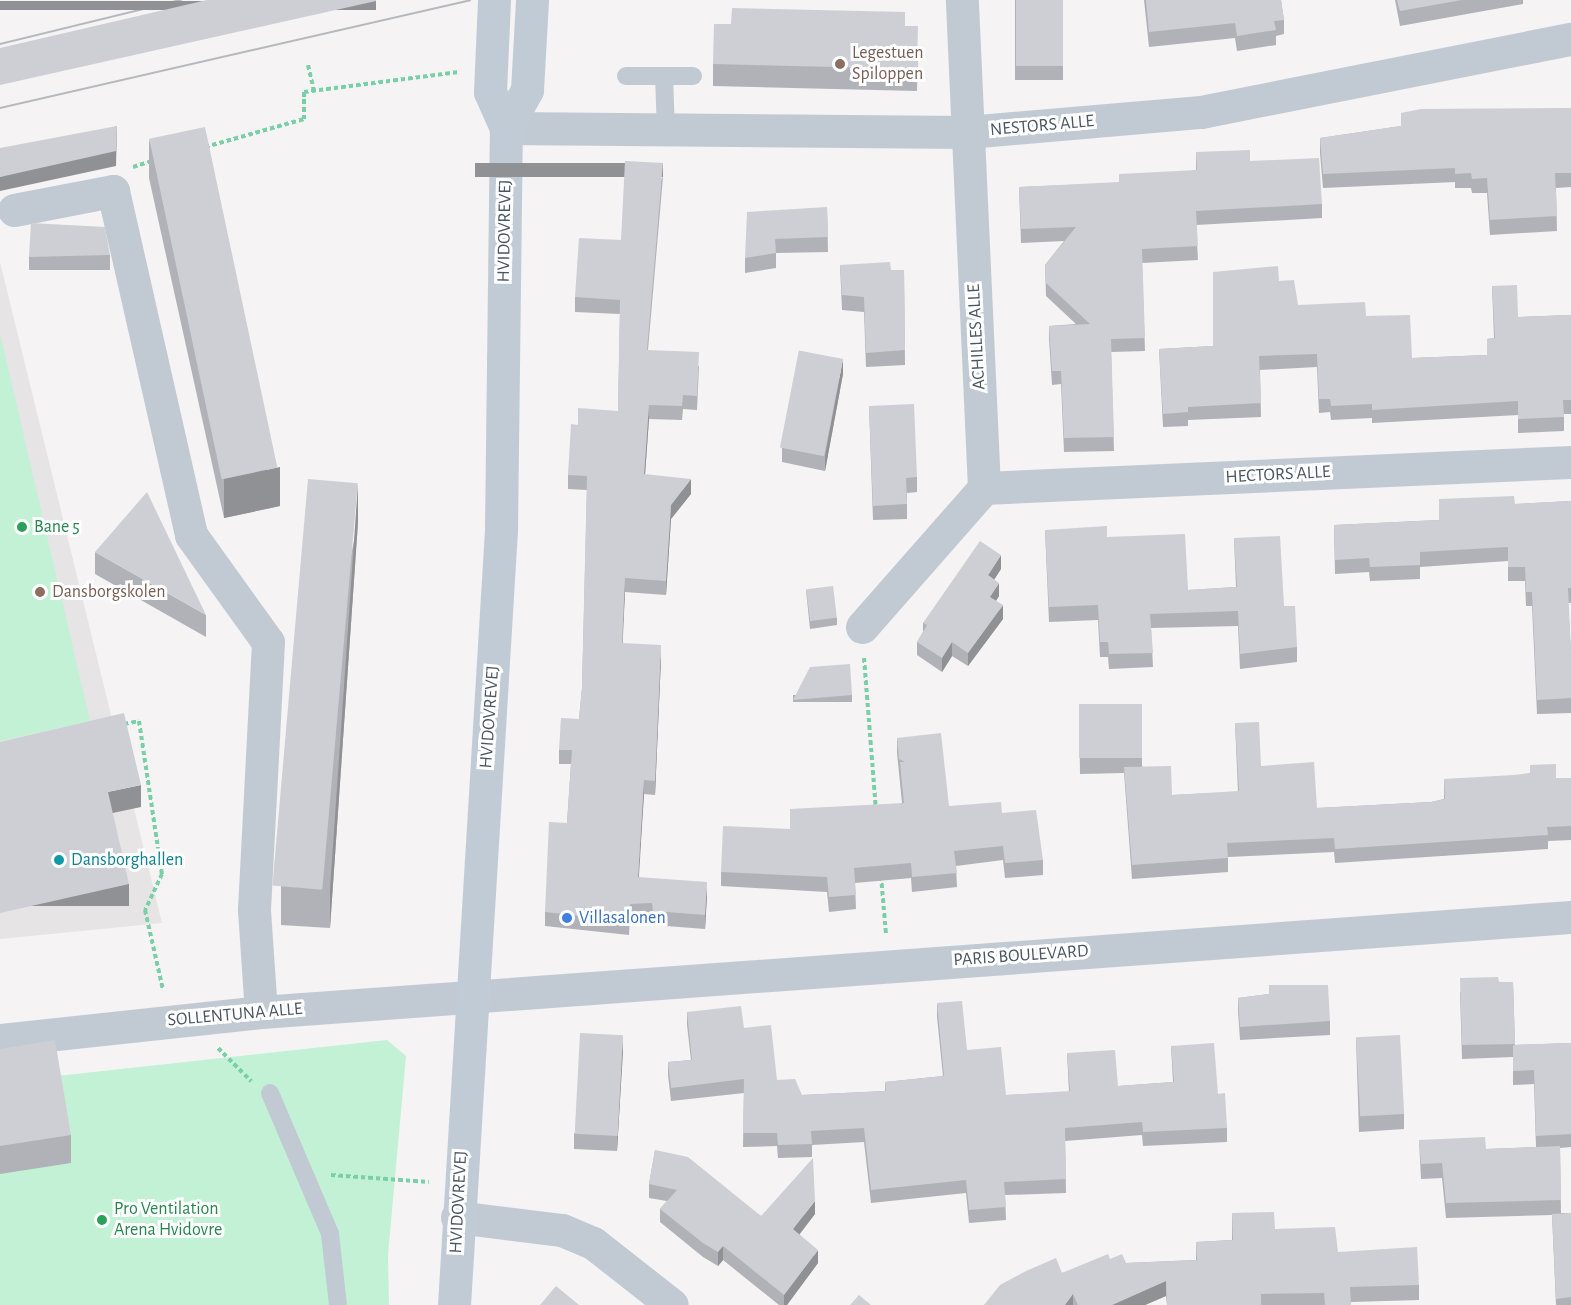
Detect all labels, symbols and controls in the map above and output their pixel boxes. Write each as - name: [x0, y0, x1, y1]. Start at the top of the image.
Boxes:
- place label: Legestuen Spiloppen: [852, 43, 924, 86]
- marker: Legestuen Spiloppen: [833, 57, 847, 71]
- street label: NESTORS ALLE: [989, 111, 1095, 141]
- street label: HVIDOVREVEJ: [493, 179, 517, 283]
- street label: ACHILLES ALLE: [963, 284, 991, 390]
- street label: HECTORS ALLE: [1225, 461, 1331, 489]
- place label: Bane 5: [34, 516, 80, 538]
- marker: Bane 5: [15, 520, 29, 534]
- place label: Dansborgskolen: [52, 581, 166, 603]
- marker: Dansborgskolen: [33, 585, 47, 599]
- street label: HVIDOVREVEJ: [476, 665, 504, 769]
- place label: Dansborghallen: [71, 849, 183, 871]
- marker: Dansborghallen: [52, 853, 66, 867]
- place label: Villasalonen: [579, 907, 666, 929]
- marker: Villasalonen: [560, 911, 574, 925]
- street label: PARIS BOULEVARD: [953, 941, 1089, 971]
- street label: SOLLENTUNA ALLE: [167, 998, 303, 1032]
- street label: HVIDOVREVEJ: [446, 1150, 472, 1254]
- place label: Pro Ventilation Arena Hvidovre: [114, 1199, 222, 1242]
- marker: Pro Ventilation Arena Hvidovre: [95, 1213, 109, 1227]

